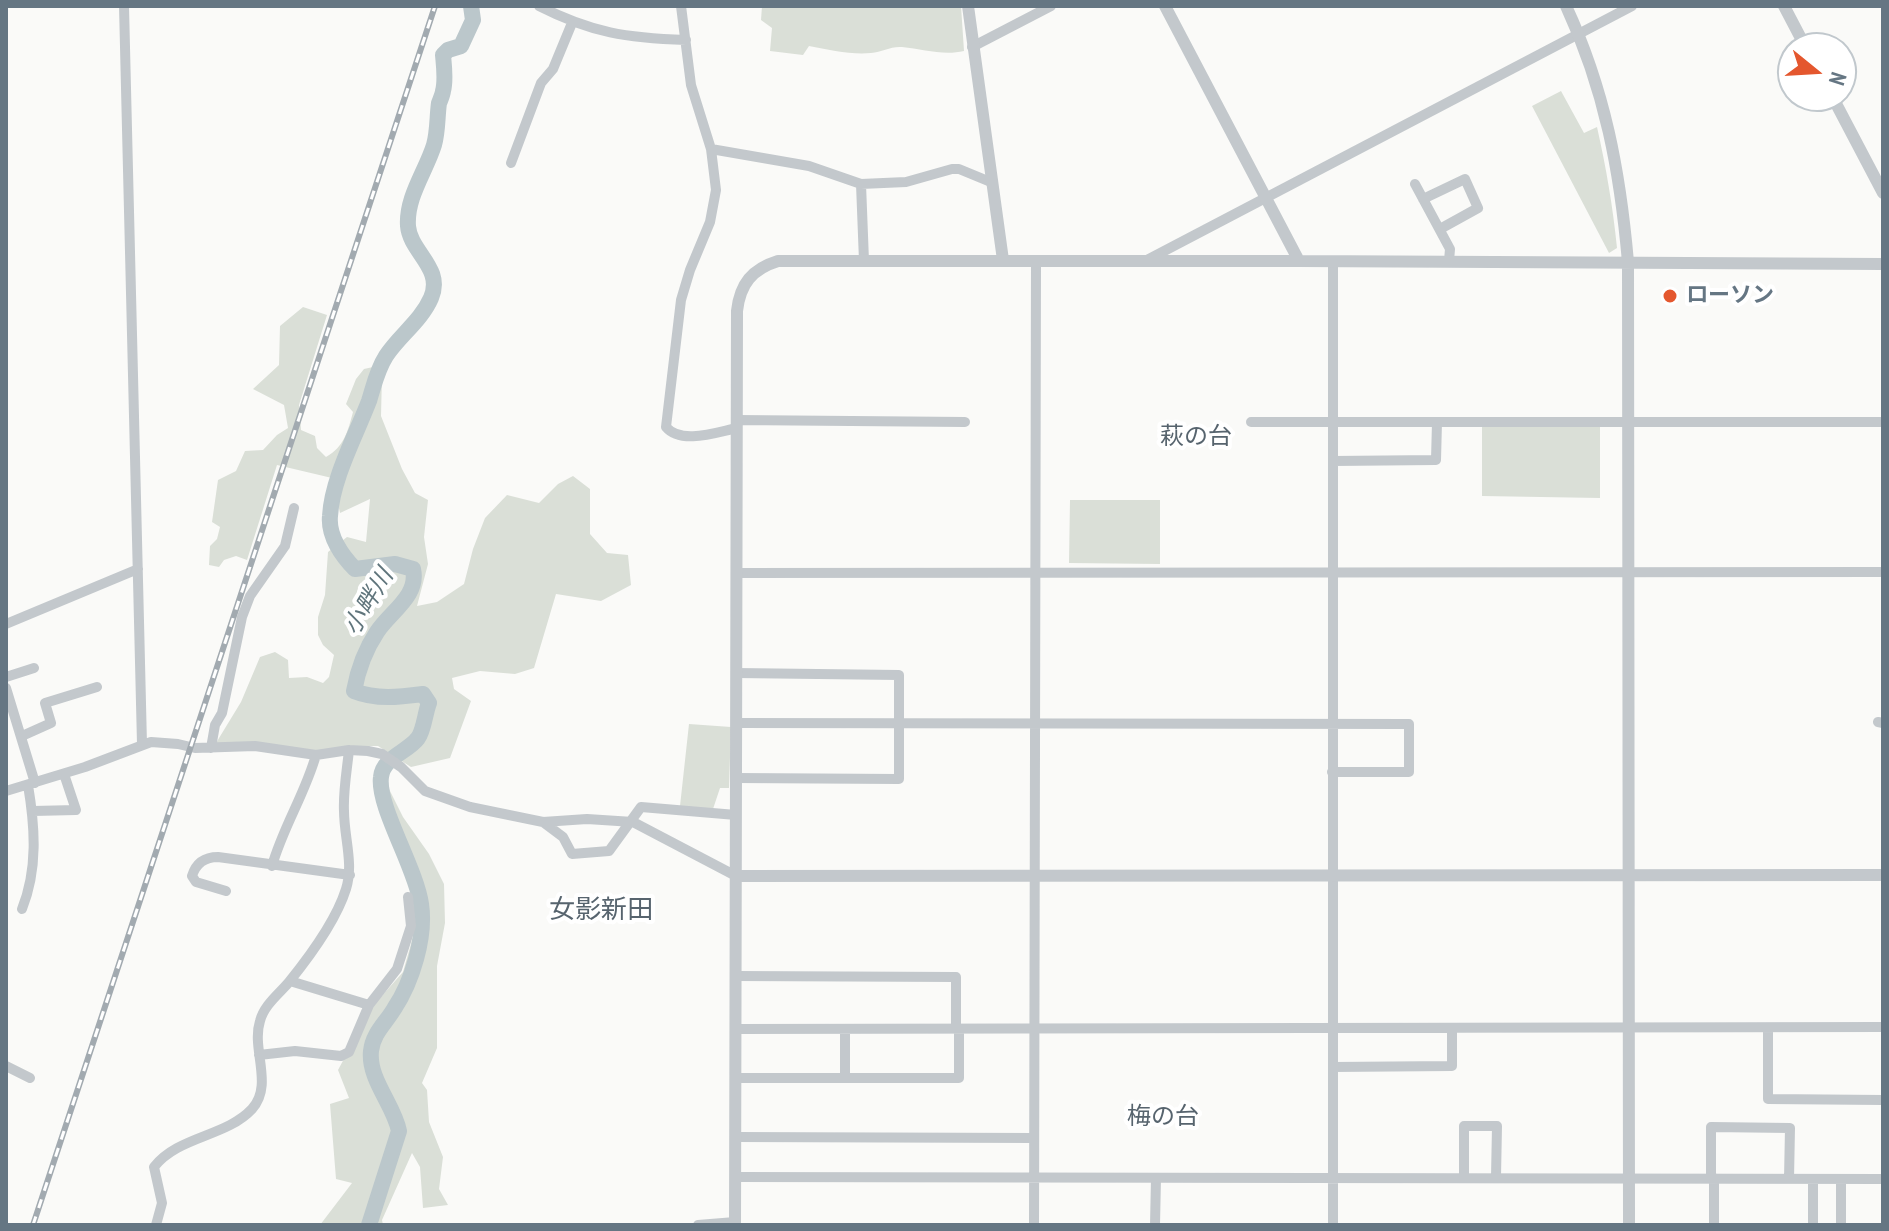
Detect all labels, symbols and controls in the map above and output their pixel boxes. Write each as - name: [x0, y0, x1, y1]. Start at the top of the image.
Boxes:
- north arrow: [1777, 32, 1857, 112]
- text: N: [1823, 69, 1853, 89]
- place label: ローソン: [1686, 283, 1774, 309]
- marker: ローソン: [1661, 287, 1679, 305]
- district label: 萩の台: [1160, 423, 1232, 451]
- water label: 小畔川: [338, 564, 400, 640]
- district label: 女影新田: [549, 895, 653, 927]
- district label: 梅の台: [1127, 1103, 1199, 1131]

